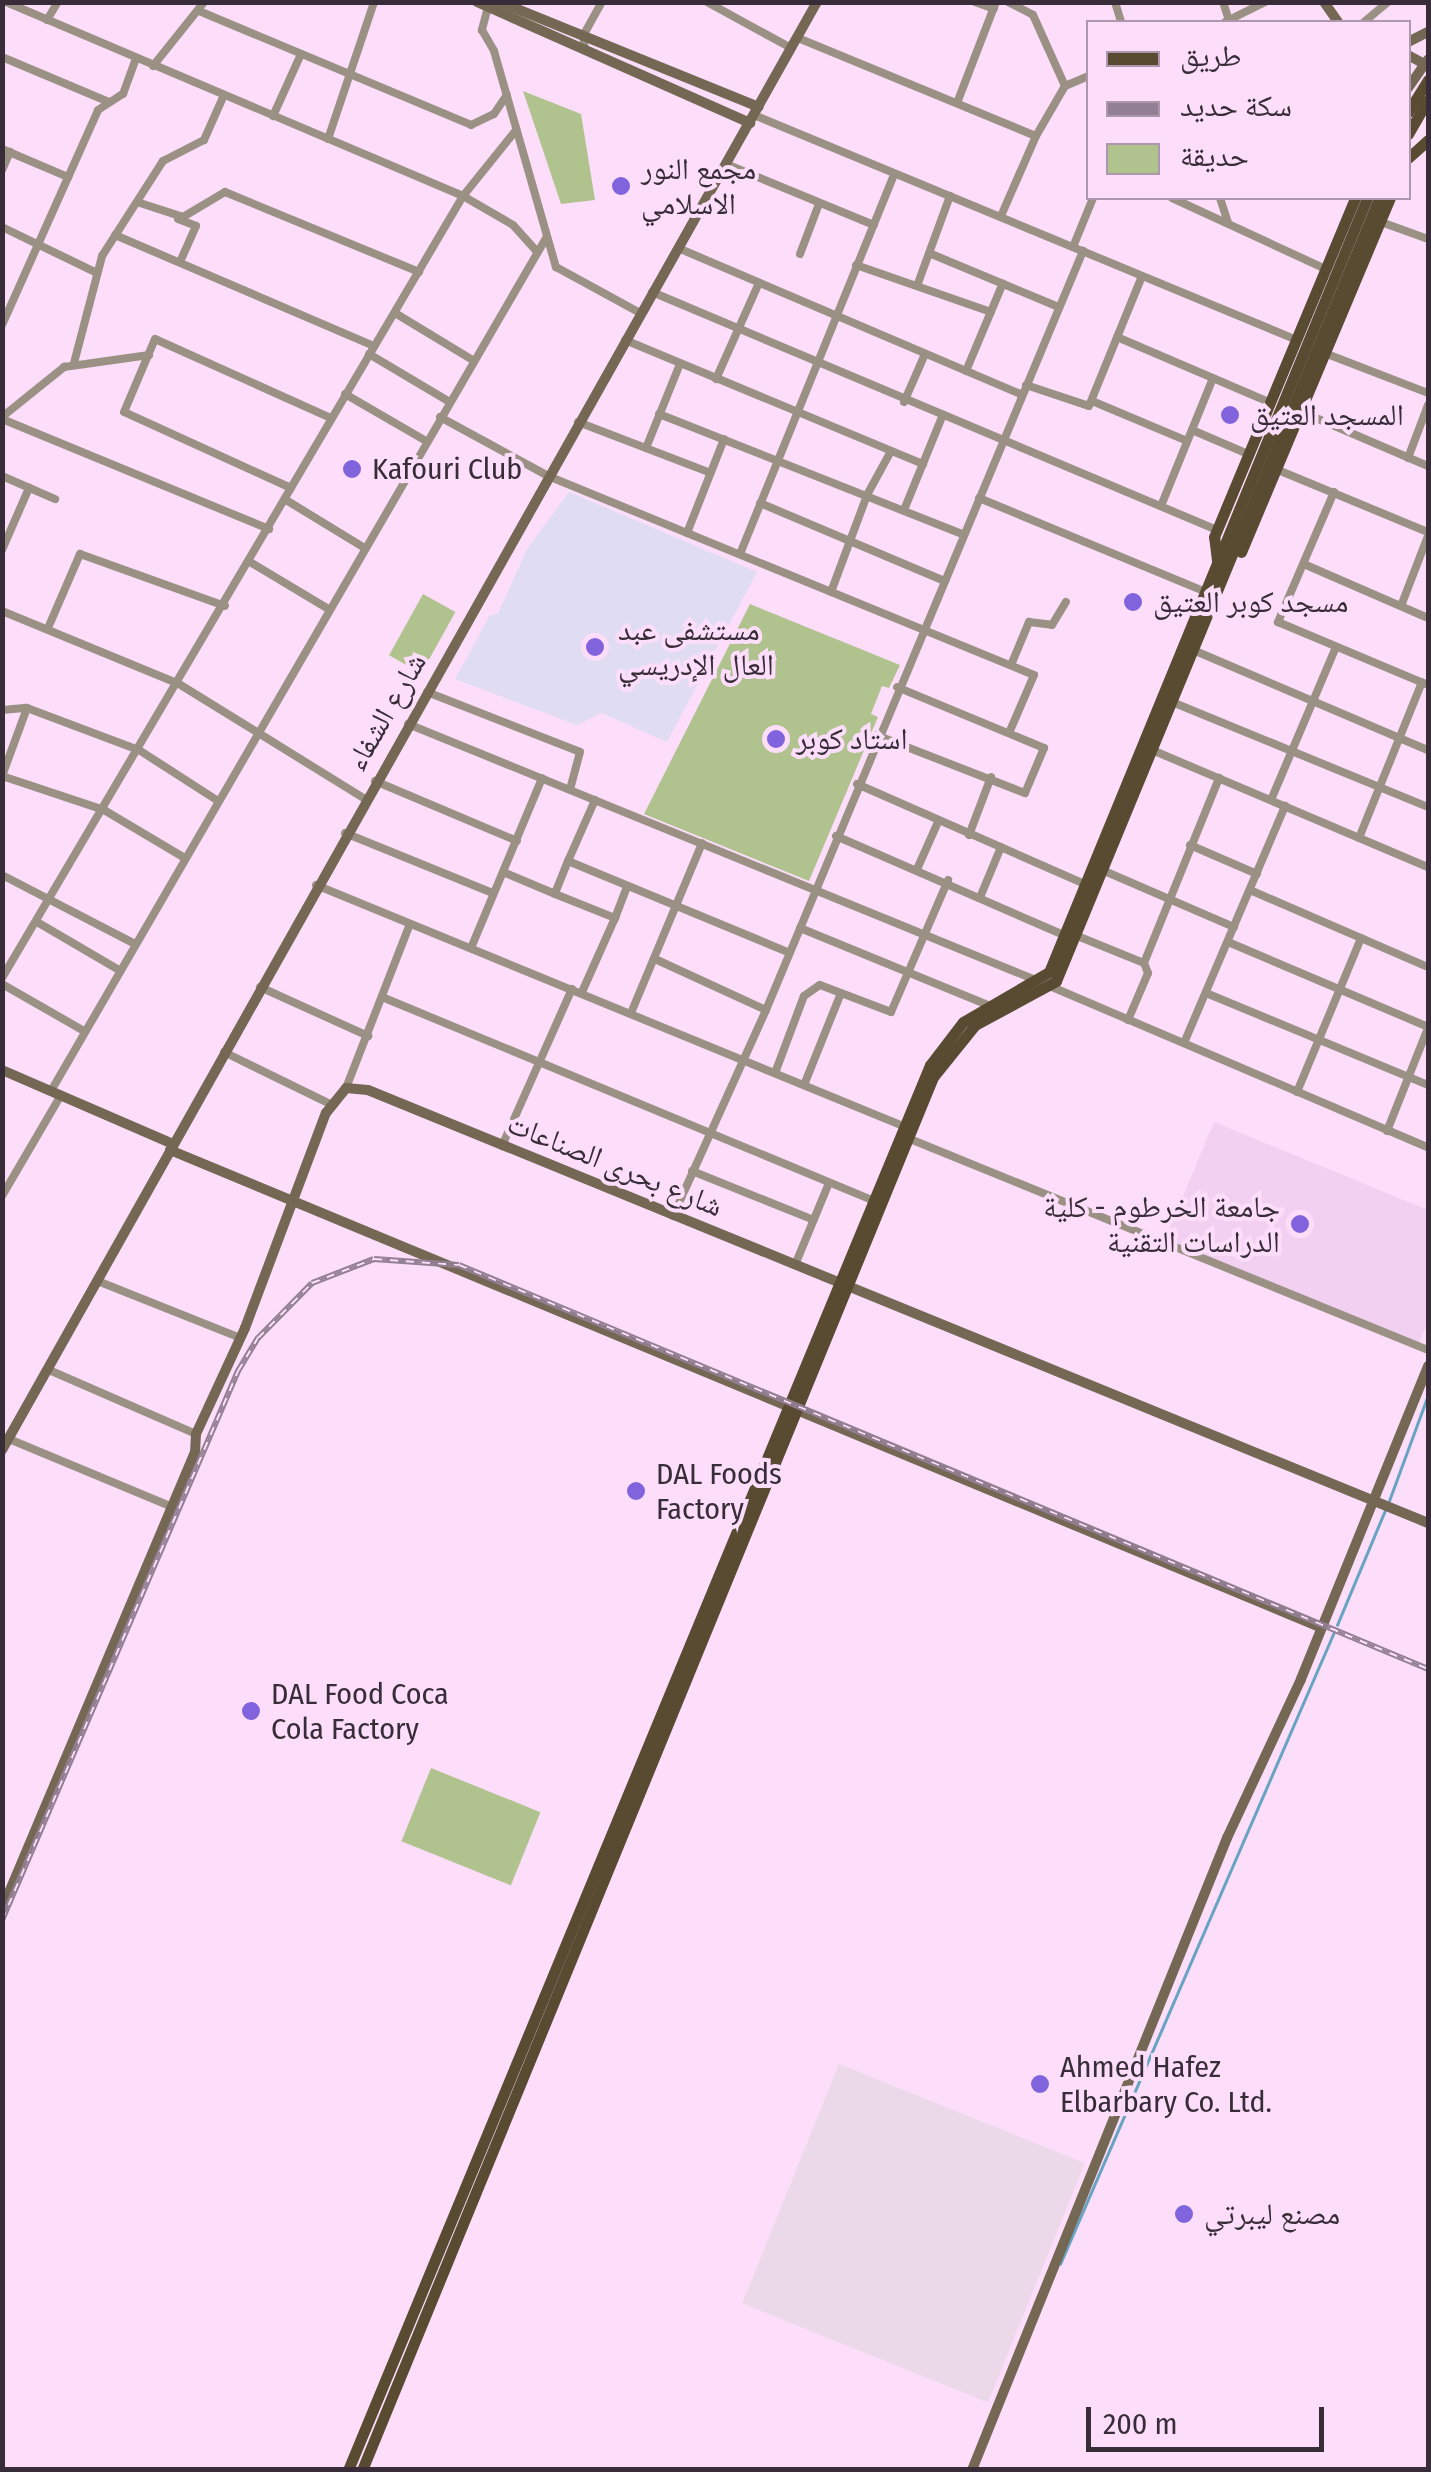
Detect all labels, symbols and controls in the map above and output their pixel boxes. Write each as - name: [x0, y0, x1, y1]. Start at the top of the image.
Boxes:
- legend: [1086, 20, 1411, 200]
- text: طريق: [1180, 38, 1241, 74]
- text: سكة حديد: [1180, 88, 1292, 124]
- text: حديقة: [1180, 138, 1249, 174]
- place label: مجمع النور الاسلامي: [641, 151, 756, 222]
- marker: مجمع النور الاسلامي: [610, 175, 632, 197]
- place label: المسجد العتيق: [1250, 397, 1404, 433]
- marker: المسجد العتيق: [1219, 404, 1241, 426]
- place label: Kafouri Club: [372, 451, 522, 487]
- marker: Kafouri Club: [341, 458, 363, 480]
- place label: مسجد كوبر العتيق: [1153, 584, 1349, 620]
- marker: مسجد كوبر العتيق: [1122, 591, 1144, 613]
- place label: مستشفى عبد العال الإدريسي: [618, 612, 774, 682]
- marker: مستشفى عبد العال الإدريسي: [582, 634, 608, 660]
- street label: شارع الشفاء: [338, 647, 434, 777]
- place label: استاد كوبر: [796, 721, 908, 757]
- marker: استاد كوبر: [765, 728, 787, 750]
- street label: شارع بحرى الصناعات: [502, 1105, 728, 1225]
- place label: جامعة الخرطوم - كلية الدراسات التقنية: [1043, 1189, 1280, 1260]
- marker: جامعة الخرطوم - كلية الدراسات التقنية: [1289, 1213, 1311, 1235]
- place label: DAL Foods Factory: [656, 1456, 782, 1526]
- marker: DAL Foods Factory: [625, 1480, 647, 1502]
- place label: DAL Food Coca Cola Factory: [271, 1676, 449, 1746]
- marker: DAL Food Coca Cola Factory: [240, 1700, 262, 1722]
- place label: Ahmed Hafez Elbarbary Co. Ltd.: [1060, 2049, 1272, 2120]
- marker: Ahmed Hafez Elbarbary Co. Ltd.: [1029, 2073, 1051, 2095]
- place label: مصنع ليبرتي: [1204, 2196, 1340, 2232]
- marker: مصنع ليبرتي: [1173, 2203, 1195, 2225]
- scale bar: [1091, 2387, 1328, 2449]
- text: 200 m: [1103, 2406, 1178, 2442]

